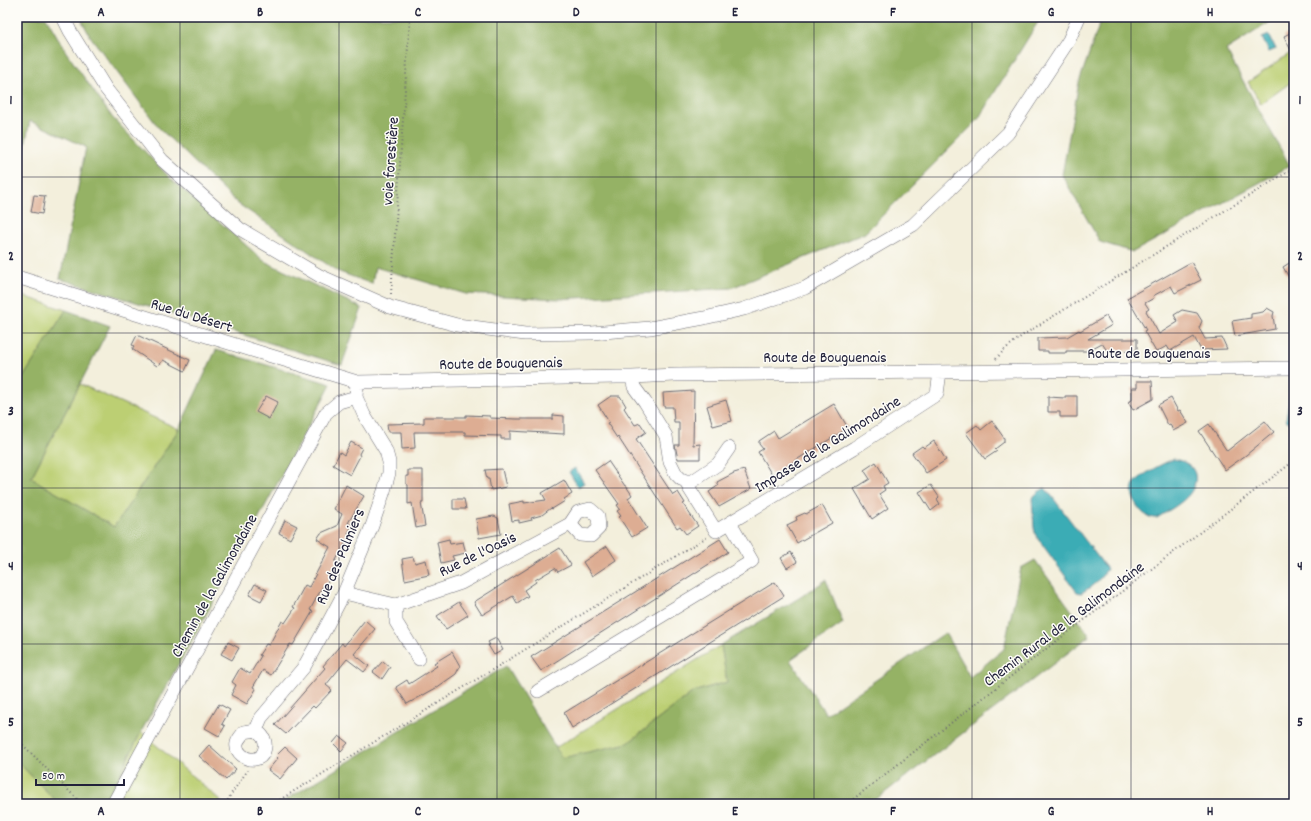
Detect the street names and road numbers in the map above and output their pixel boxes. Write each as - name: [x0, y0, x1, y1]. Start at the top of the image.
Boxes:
- street label: voie forestière: [377, 116, 406, 206]
- street label: Rue du Désert: [148, 293, 235, 340]
- street label: Route de Bouguenais: [1087, 343, 1211, 366]
- street label: Route de Bouguenais: [763, 347, 887, 370]
- street label: Route de Bouguenais: [439, 352, 563, 377]
- street label: Impasse de la Galimondaine: [751, 391, 906, 499]
- street label: Rue des Palmiers: [311, 505, 372, 609]
- street label: Chemin de la Galimondaine: [166, 510, 264, 662]
- street label: Rue de l'Oasis: [435, 526, 521, 584]
- street label: Chemin Rural de la Galimondaine: [979, 557, 1150, 693]

